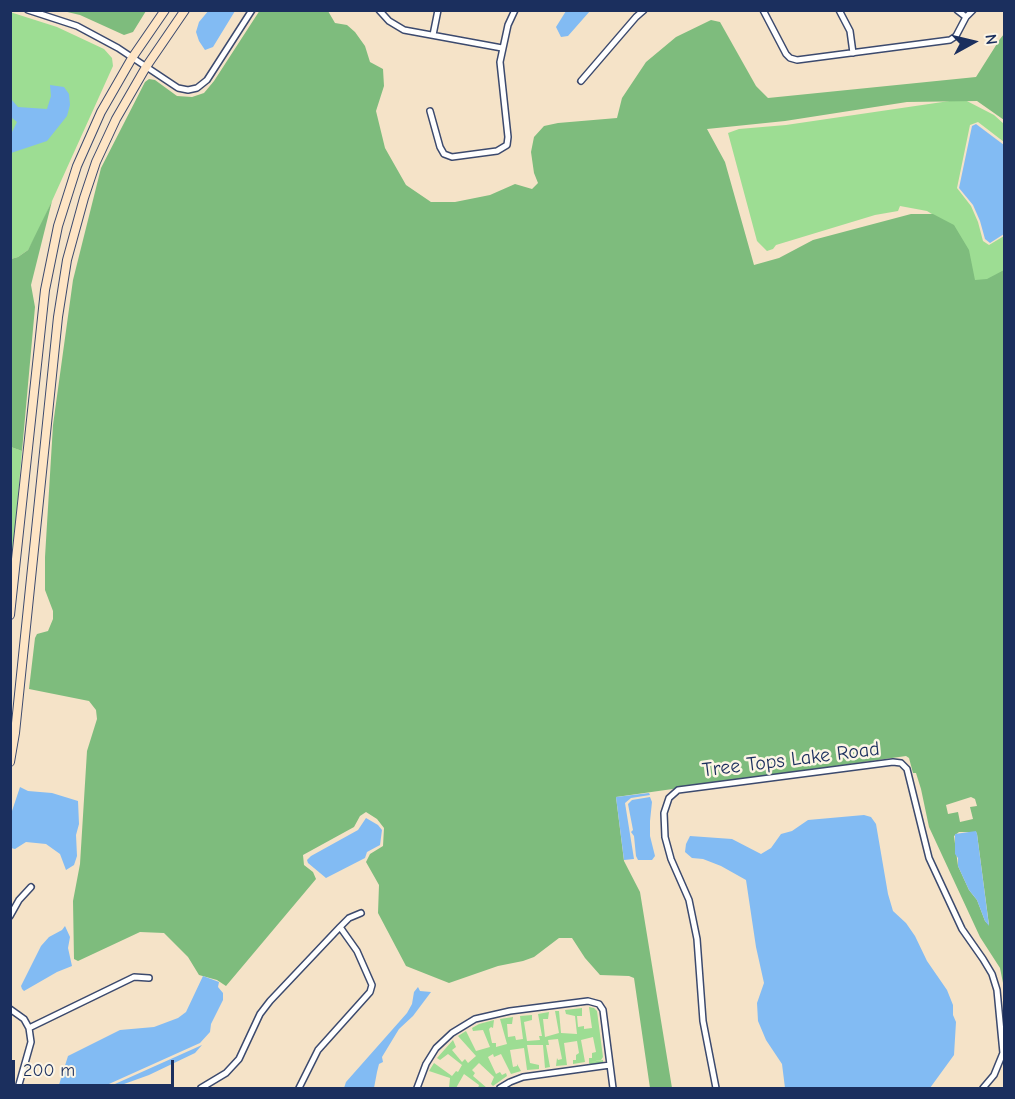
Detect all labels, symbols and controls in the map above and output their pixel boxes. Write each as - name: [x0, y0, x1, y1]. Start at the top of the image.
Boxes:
- north arrow: [943, 12, 1003, 72]
- text: N: [981, 33, 1000, 46]
- street label: Tree Tops Lake Road: [701, 737, 881, 783]
- scale bar: [15, 1048, 177, 1086]
- text: 200 m: [23, 1060, 75, 1081]

